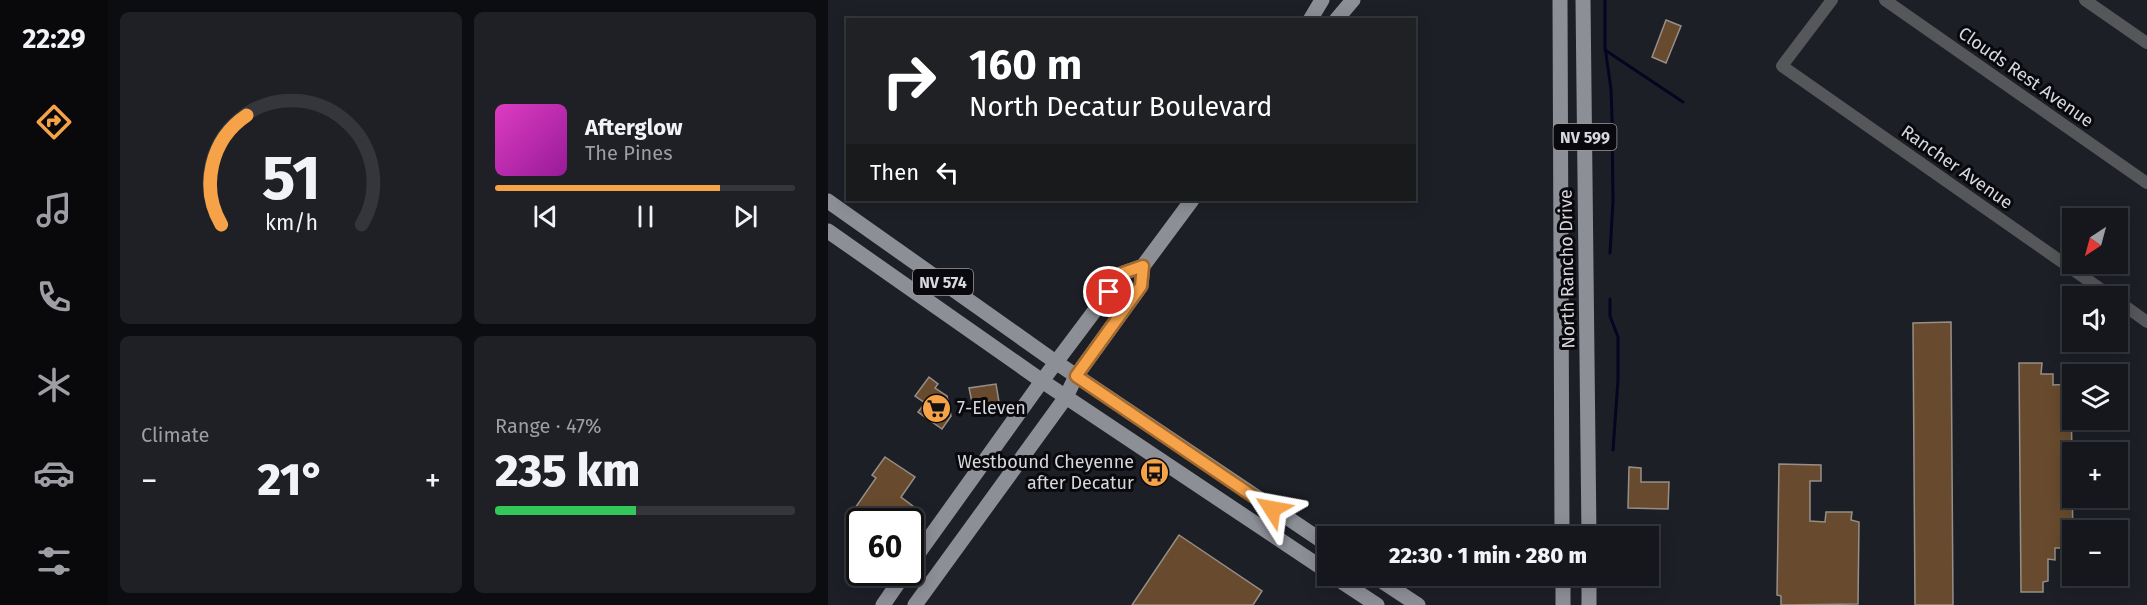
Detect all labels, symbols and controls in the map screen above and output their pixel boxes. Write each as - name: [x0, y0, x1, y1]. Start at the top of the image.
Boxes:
- street label: Clouds Rest Avenue: [1954, 22, 2098, 132]
- text: 22:29: [22, 23, 86, 55]
- text: 160 m: [969, 40, 1082, 90]
- icon: right: [870, 42, 948, 120]
- text: North Decatur Boulevard: [969, 91, 1272, 123]
- icon: directions: [33, 101, 75, 143]
- text: Afterglow: [585, 114, 682, 141]
- street label: Rancher Avenue: [1897, 120, 2017, 214]
- road number: NV 599: [1554, 124, 1617, 150]
- text: 51: [262, 141, 320, 216]
- text: The Pines: [585, 141, 672, 165]
- icon: left: [931, 156, 964, 189]
- text: Then: [870, 159, 919, 186]
- icon: music: [33, 189, 75, 231]
- street label: North Rancho Drive: [1555, 189, 1579, 349]
- icon: previous: [529, 200, 562, 233]
- icon: pause: [629, 200, 662, 233]
- icon: next: [729, 200, 762, 233]
- north arrow: [2062, 208, 2128, 274]
- map controls: [2062, 208, 2128, 586]
- text: km/h: [264, 211, 318, 237]
- pin: [1083, 266, 1134, 317]
- road number: NV 574: [913, 269, 973, 295]
- icon: arrive: [1092, 275, 1125, 308]
- icon: phone: [33, 276, 75, 318]
- button: sound: [2062, 286, 2128, 352]
- icon: climate: [33, 364, 75, 406]
- button: layers: [2062, 364, 2128, 430]
- supermarket icon: 7-Eleven: [920, 392, 952, 424]
- place label: 7-Eleven: [957, 397, 1026, 419]
- text: Range · 47%: [495, 414, 602, 438]
- text: Climate: [141, 423, 209, 447]
- button: +: [2062, 442, 2128, 508]
- text: 235 km: [495, 444, 640, 498]
- place label: Westbound Cheyenne after Decatur: [957, 451, 1134, 494]
- icon: car: [33, 452, 75, 494]
- text: 21°: [257, 453, 325, 507]
- bus stop icon: Westbound Cheyenne after Decatur: [1139, 456, 1171, 488]
- text: −: [141, 461, 158, 501]
- text: +: [425, 461, 441, 501]
- position arrow: [1240, 477, 1304, 541]
- speed limit sign: 60: [846, 508, 924, 586]
- button: −: [2062, 520, 2128, 586]
- icon: filters: [33, 540, 75, 582]
- text: 22:30 · 1 min · 280 m: [1389, 542, 1587, 569]

